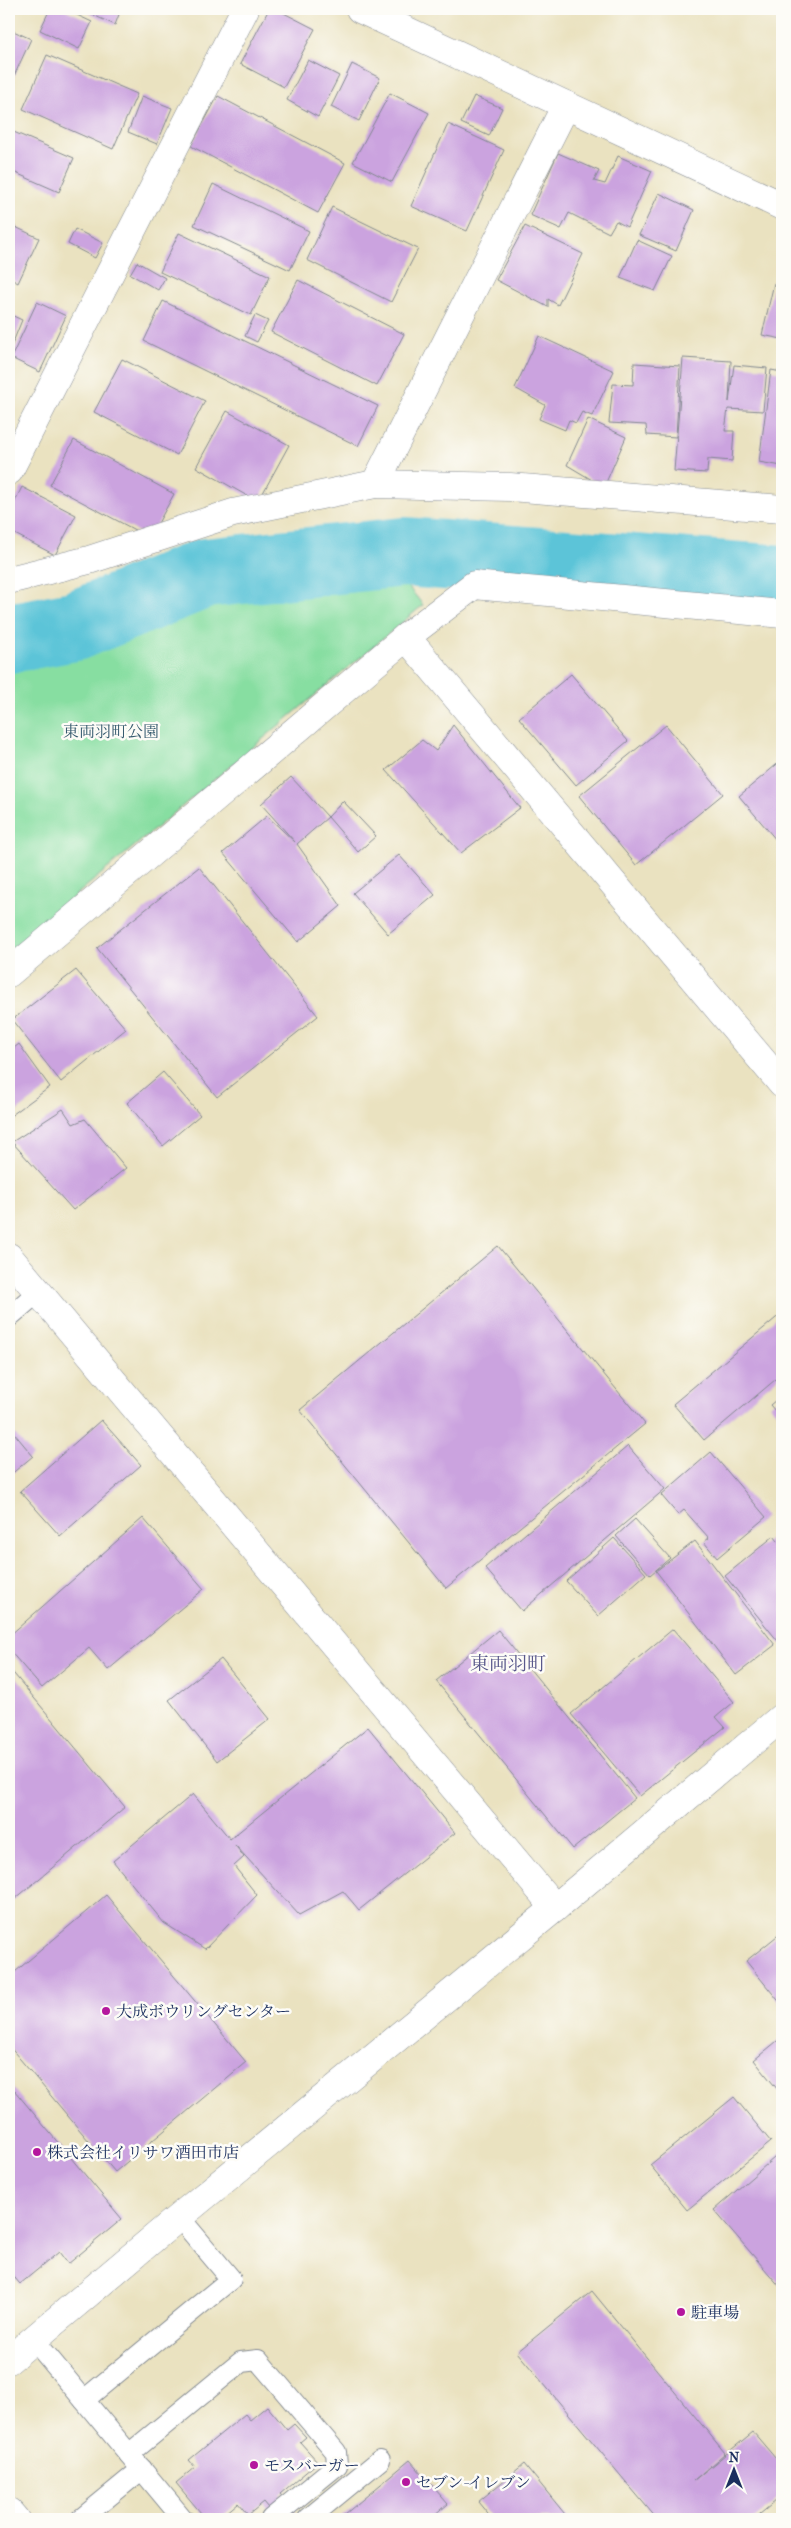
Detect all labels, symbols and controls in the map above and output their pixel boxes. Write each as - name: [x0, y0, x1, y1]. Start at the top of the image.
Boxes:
- park label: 東両羽町公園: [63, 722, 159, 741]
- district label: 東両羽町: [470, 1653, 546, 1675]
- place label: 大成ボウリングセンター: [116, 2002, 291, 2021]
- marker: 大成ボウリングセンター: [100, 2005, 112, 2017]
- place label: 株式会社イリサワ酒田市店: [47, 2143, 239, 2162]
- marker: 株式会社イリサワ酒田市店: [31, 2146, 43, 2158]
- place label: 駐車場: [691, 2303, 739, 2322]
- marker: 駐車場: [675, 2306, 687, 2318]
- north arrow: [708, 2446, 758, 2496]
- text: N: [729, 2449, 740, 2466]
- place label: モスバーガー: [264, 2456, 360, 2475]
- marker: モスバーガー: [248, 2459, 260, 2471]
- place label: セブン-イレブン: [416, 2473, 531, 2492]
- marker: セブン-イレブン: [400, 2476, 412, 2488]

